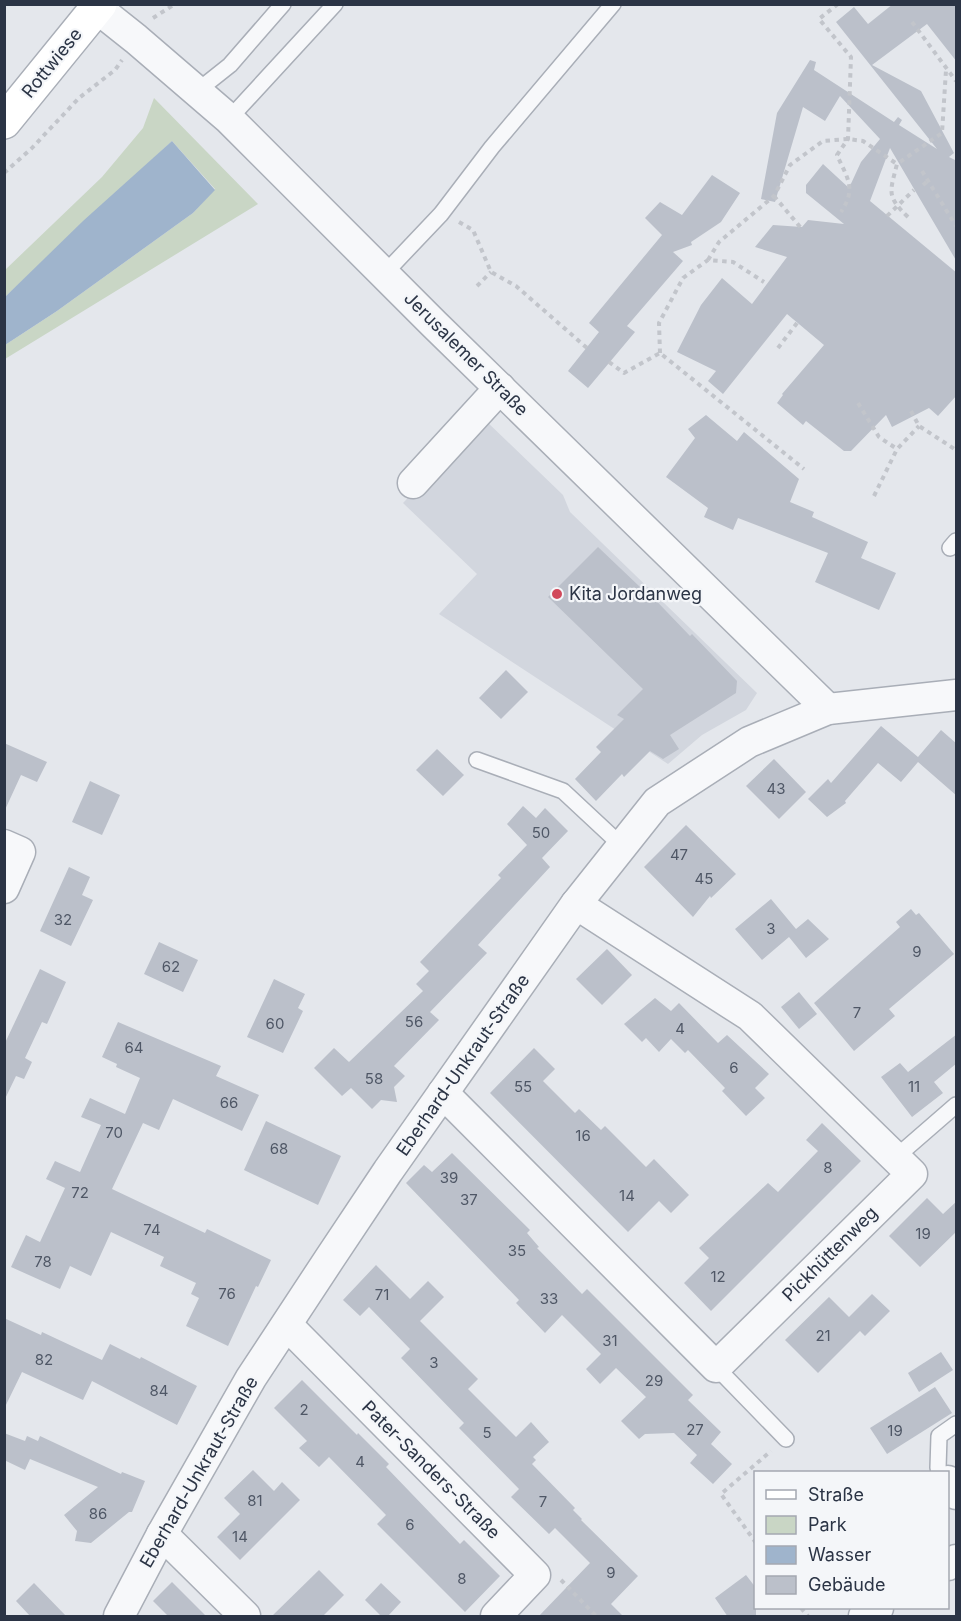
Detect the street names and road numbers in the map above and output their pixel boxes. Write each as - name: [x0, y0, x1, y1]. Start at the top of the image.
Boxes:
- street label: Rottwiese: [17, 24, 86, 102]
- street label: Jerusalemer Straße: [400, 287, 533, 420]
- street label: Eberhard-Unkraut-Straße: [392, 970, 533, 1160]
- street label: Pickhüttenweg: [778, 1202, 881, 1305]
- street label: Eberhard-Unkraut-Straße: [135, 1372, 262, 1571]
- street label: Pater-Sanders-Straße: [358, 1396, 505, 1543]

